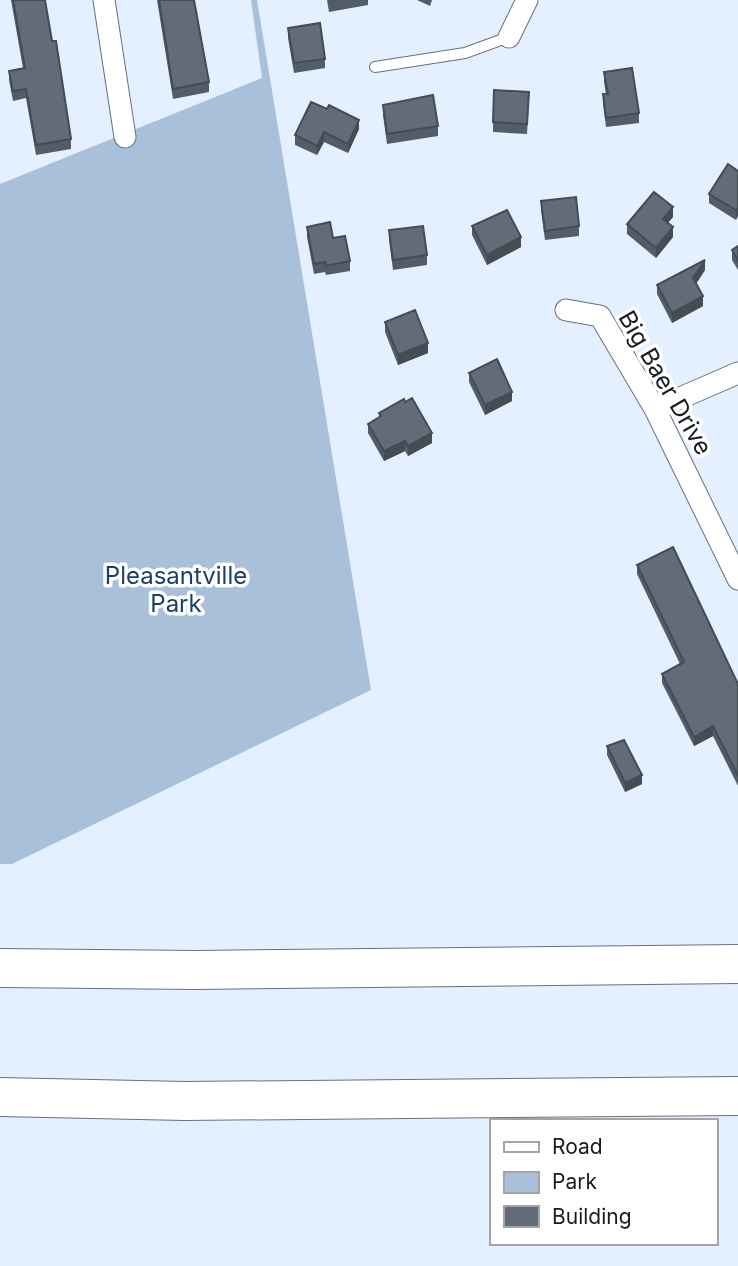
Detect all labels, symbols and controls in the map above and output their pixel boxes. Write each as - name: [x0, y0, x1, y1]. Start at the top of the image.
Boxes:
- street label: Big Baer Drive: [613, 306, 718, 460]
- park label: Pleasantville Park: [105, 561, 247, 618]
- legend: [490, 1119, 717, 1245]
- text: Road: [552, 1134, 603, 1159]
- text: Park: [552, 1169, 597, 1194]
- text: Building: [552, 1204, 632, 1229]

